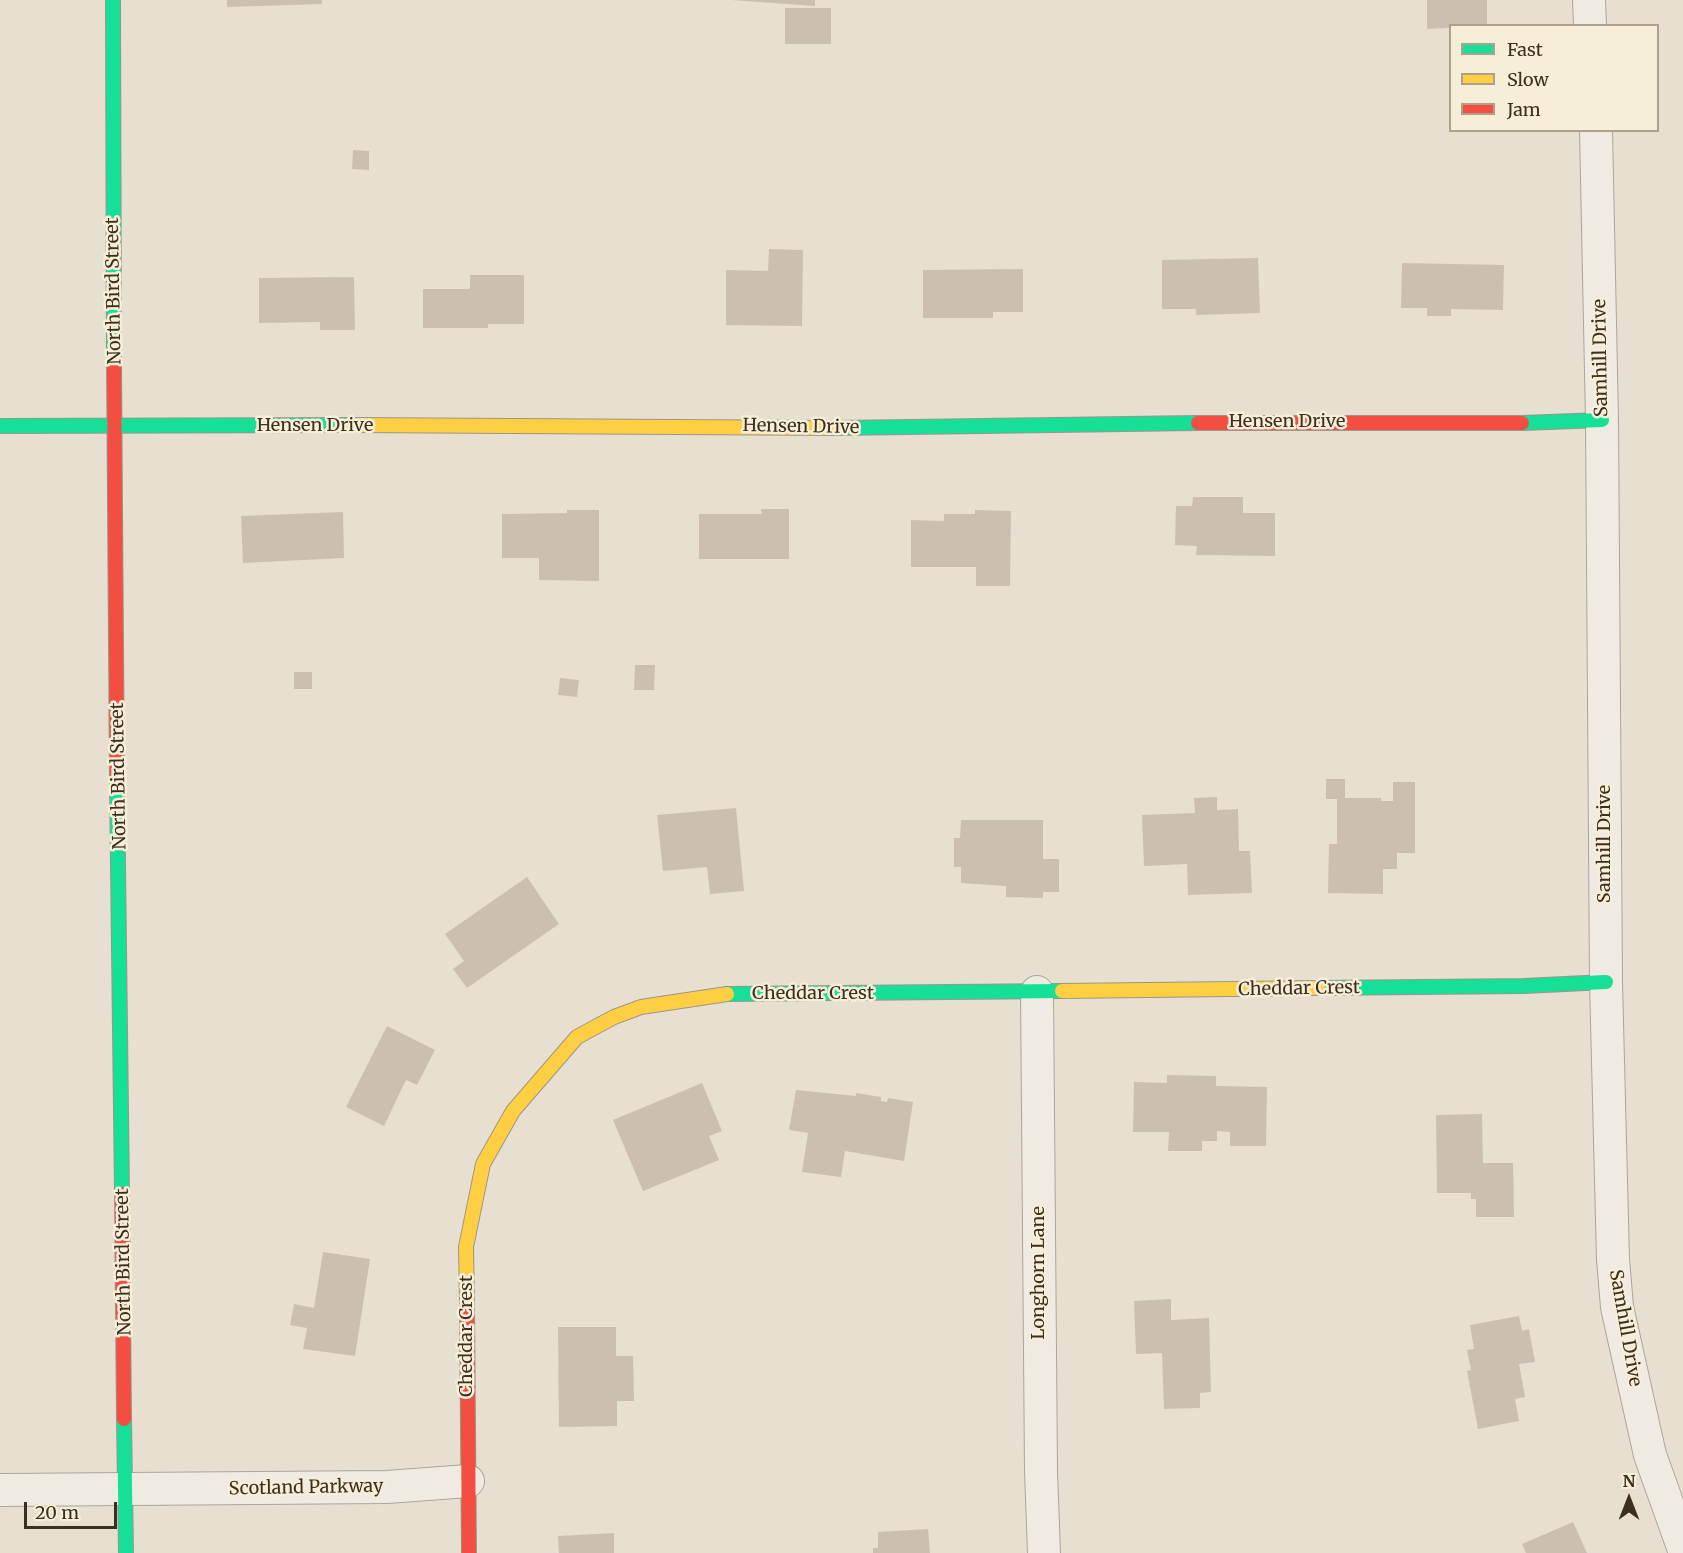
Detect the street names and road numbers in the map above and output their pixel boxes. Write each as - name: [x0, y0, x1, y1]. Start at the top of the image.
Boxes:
- street label: North Bird Street: [102, 217, 126, 365]
- street label: Samhill Drive: [1589, 299, 1613, 417]
- street label: Hensen Drive: [1229, 411, 1345, 433]
- street label: Hensen Drive: [257, 415, 373, 437]
- street label: Hensen Drive: [742, 415, 860, 439]
- street label: North Bird Street: [107, 702, 131, 850]
- street label: Samhill Drive: [1594, 785, 1616, 903]
- street label: Cheddar Crest: [1238, 977, 1360, 1001]
- street label: Cheddar Crest: [752, 983, 874, 1005]
- street label: North Bird Street: [112, 1188, 136, 1336]
- street label: Longhorn Lane: [1028, 1206, 1050, 1340]
- street label: Samhill Drive: [1604, 1268, 1646, 1388]
- street label: Cheddar Crest: [456, 1275, 478, 1397]
- street label: Scotland Parkway: [229, 1476, 383, 1500]

